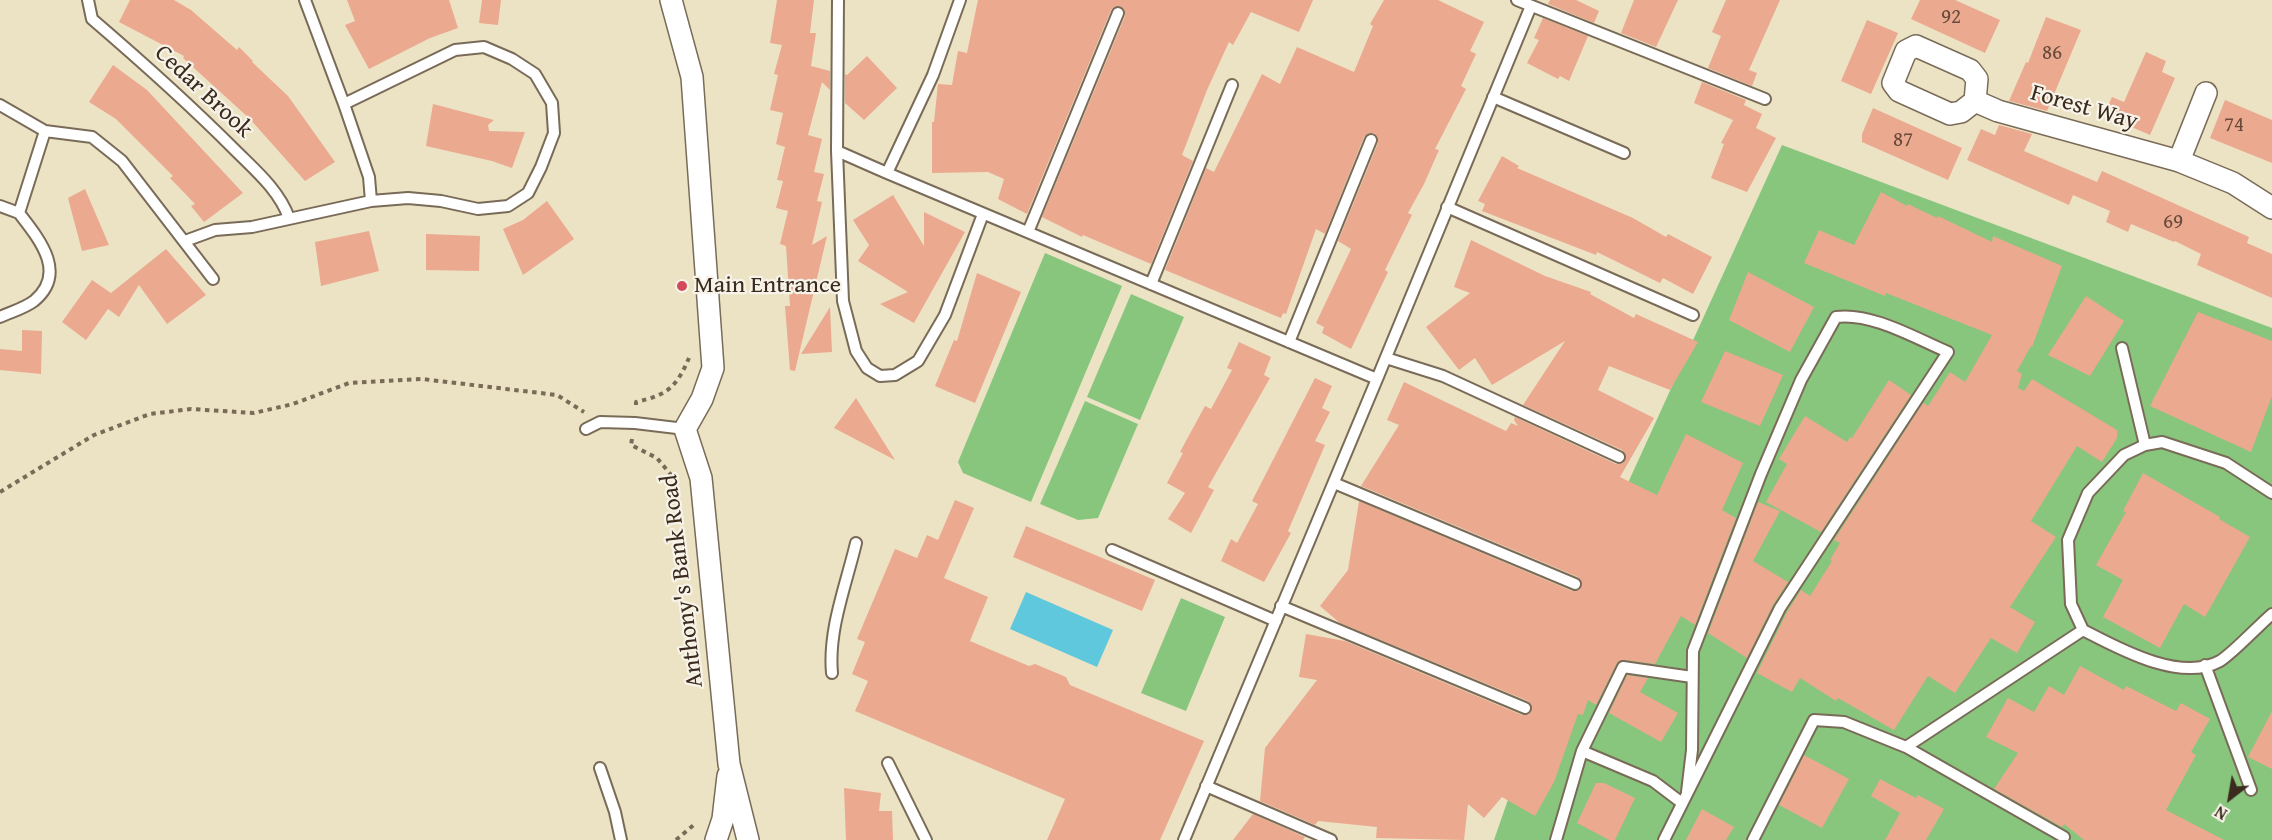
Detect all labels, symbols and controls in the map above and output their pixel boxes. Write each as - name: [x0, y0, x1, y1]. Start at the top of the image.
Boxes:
- house number: 92: [1941, 5, 1961, 31]
- street label: Cedar Brook: [148, 39, 258, 145]
- house number: 86: [2042, 41, 2062, 67]
- street label: Forest Way: [2027, 79, 2141, 137]
- house number: 74: [2224, 113, 2244, 139]
- house number: 87: [1893, 128, 1913, 154]
- house number: 69: [2163, 210, 2183, 236]
- place label: Main Entrance: [694, 272, 841, 300]
- marker: Main Entrance: [675, 279, 689, 293]
- street label: Anthony's Bank Road: [656, 473, 710, 689]
- north arrow: [2200, 768, 2260, 828]
- text: N: [2210, 800, 2232, 826]

